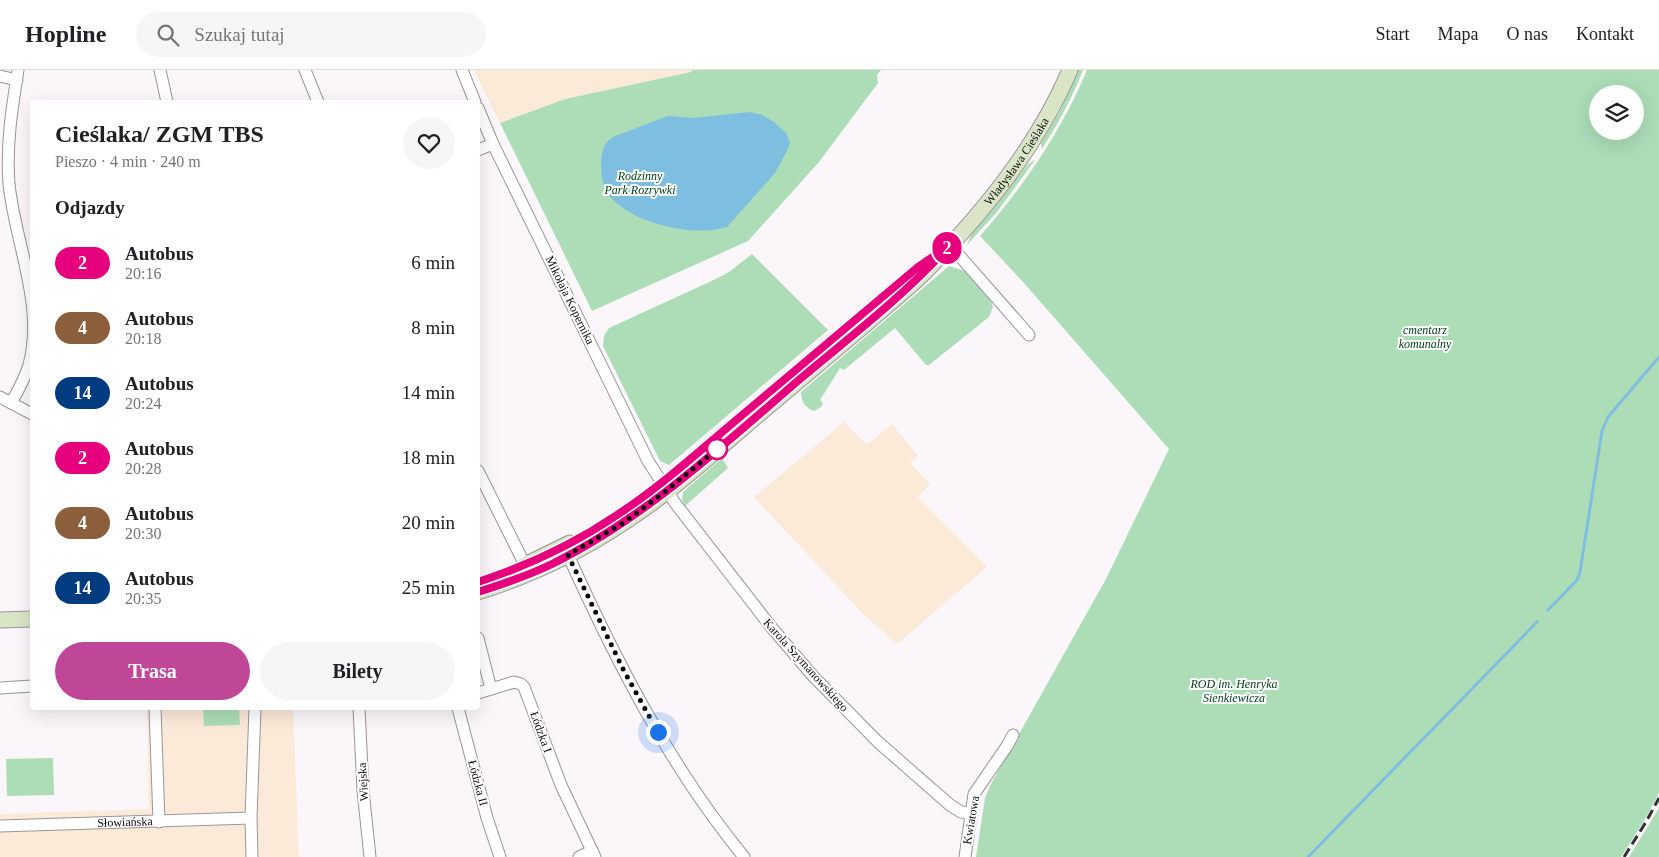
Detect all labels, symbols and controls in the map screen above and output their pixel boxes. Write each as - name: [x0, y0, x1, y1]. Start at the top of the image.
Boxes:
- search box: [136, 12, 486, 57]
- text: Hopline: [25, 21, 106, 47]
- icon: search: [154, 21, 182, 49]
- text: Szukaj tutaj: [194, 24, 285, 45]
- text: Start: [1376, 24, 1410, 44]
- text: Mapa: [1438, 24, 1479, 44]
- text: O nas: [1507, 24, 1548, 44]
- text: Kontakt: [1576, 24, 1634, 44]
- map controls: [1589, 85, 1644, 140]
- button: layers: [1589, 85, 1644, 140]
- street label: Władysława Cieślaka: [981, 114, 1052, 208]
- button: heart: [403, 117, 455, 169]
- text: Cieślaka/ ZGM TBS: [55, 121, 264, 147]
- text: Pieszo · 4 min · 240 m: [55, 153, 201, 170]
- park label: Rodzinny Park Rozrywki: [604, 169, 676, 197]
- text: Odjazdy: [55, 197, 125, 218]
- line badge: 2: [931, 232, 963, 264]
- text: 2: [943, 238, 952, 258]
- text: Autobus: [125, 243, 194, 264]
- text: 6 min: [411, 252, 455, 273]
- text: 2: [78, 253, 87, 273]
- street label: Mikołaja Kopernika: [542, 253, 598, 347]
- text: 20:16: [125, 265, 161, 282]
- text: Autobus: [125, 308, 194, 329]
- text: 8 min: [411, 317, 455, 338]
- text: 4: [78, 318, 87, 338]
- park label: cmentarz komunalny: [1399, 323, 1452, 351]
- text: 20:18: [125, 330, 161, 347]
- text: Autobus: [125, 373, 194, 394]
- text: 14 min: [402, 382, 455, 403]
- text: 14: [74, 383, 92, 403]
- text: 20:24: [125, 395, 161, 412]
- text: Autobus: [125, 438, 194, 459]
- unlabelled marker: [706, 438, 728, 460]
- text: 18 min: [402, 447, 455, 468]
- text: 2: [78, 448, 87, 468]
- text: 20:28: [125, 460, 161, 477]
- text: Autobus: [125, 503, 194, 524]
- text: 20 min: [402, 512, 455, 533]
- text: 4: [78, 513, 87, 533]
- text: 20:30: [125, 525, 161, 542]
- text: Autobus: [125, 568, 194, 589]
- text: 25 min: [402, 577, 455, 598]
- text: 14: [74, 578, 92, 598]
- text: 20:35: [125, 590, 161, 607]
- street label: Karola Szymanowskiego: [761, 616, 851, 714]
- button: Trasa: [55, 642, 250, 700]
- button: Bilety: [260, 642, 455, 700]
- park label: ROD im. Henryka Sienkiewicza: [1190, 677, 1277, 705]
- street label: Łódzka I: [527, 709, 555, 755]
- your location: [646, 720, 671, 745]
- street label: Łódzka II: [465, 758, 491, 808]
- street label: Wiejska: [355, 761, 371, 802]
- street label: Kwiatowa: [960, 794, 982, 846]
- street label: Słowiańska: [97, 814, 154, 830]

